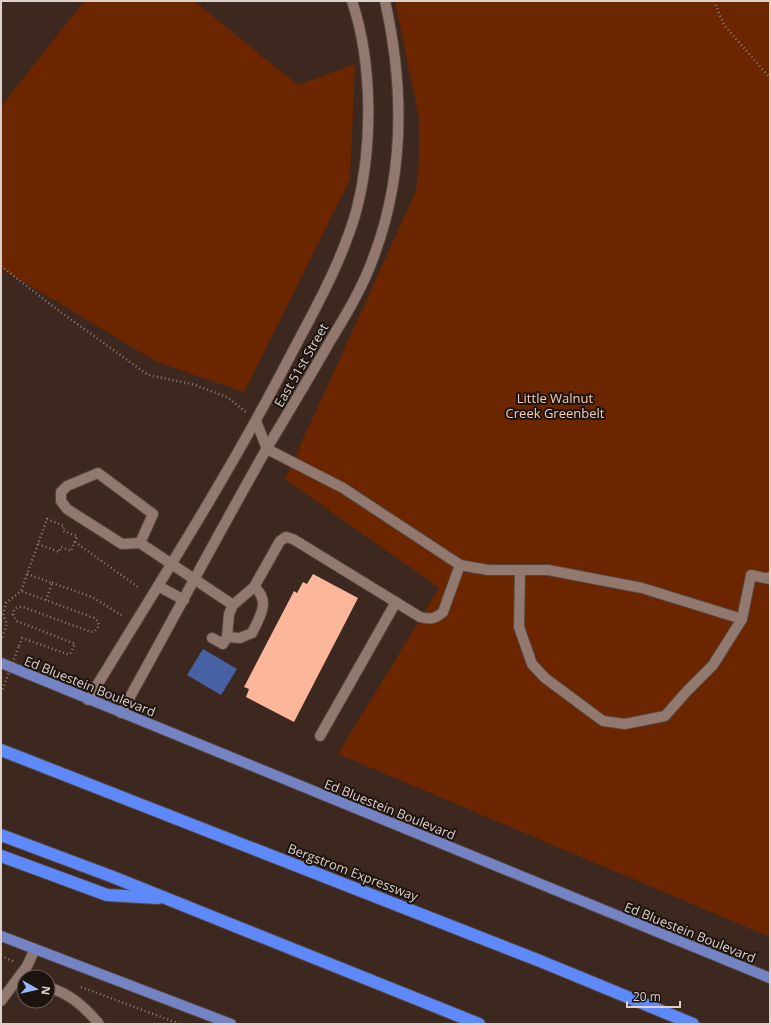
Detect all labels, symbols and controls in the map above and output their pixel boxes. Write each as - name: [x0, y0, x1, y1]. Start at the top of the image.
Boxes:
- street label: East 51st Street: [270, 319, 332, 410]
- park label: Little Walnut Creek Greenbelt: [506, 389, 605, 422]
- street label: Ed Bluestein Boulevard: [22, 651, 158, 721]
- street label: Ed Bluestein Boulevard: [322, 774, 458, 844]
- street label: Bergstrom Expressway: [285, 839, 421, 905]
- street label: Ed Bluestein Boulevard: [622, 897, 758, 967]
- north arrow: [16, 969, 56, 1009]
- scale bar: [627, 983, 680, 1009]
- text: N: [38, 985, 54, 996]
- text: 20 m: [633, 988, 661, 1005]

